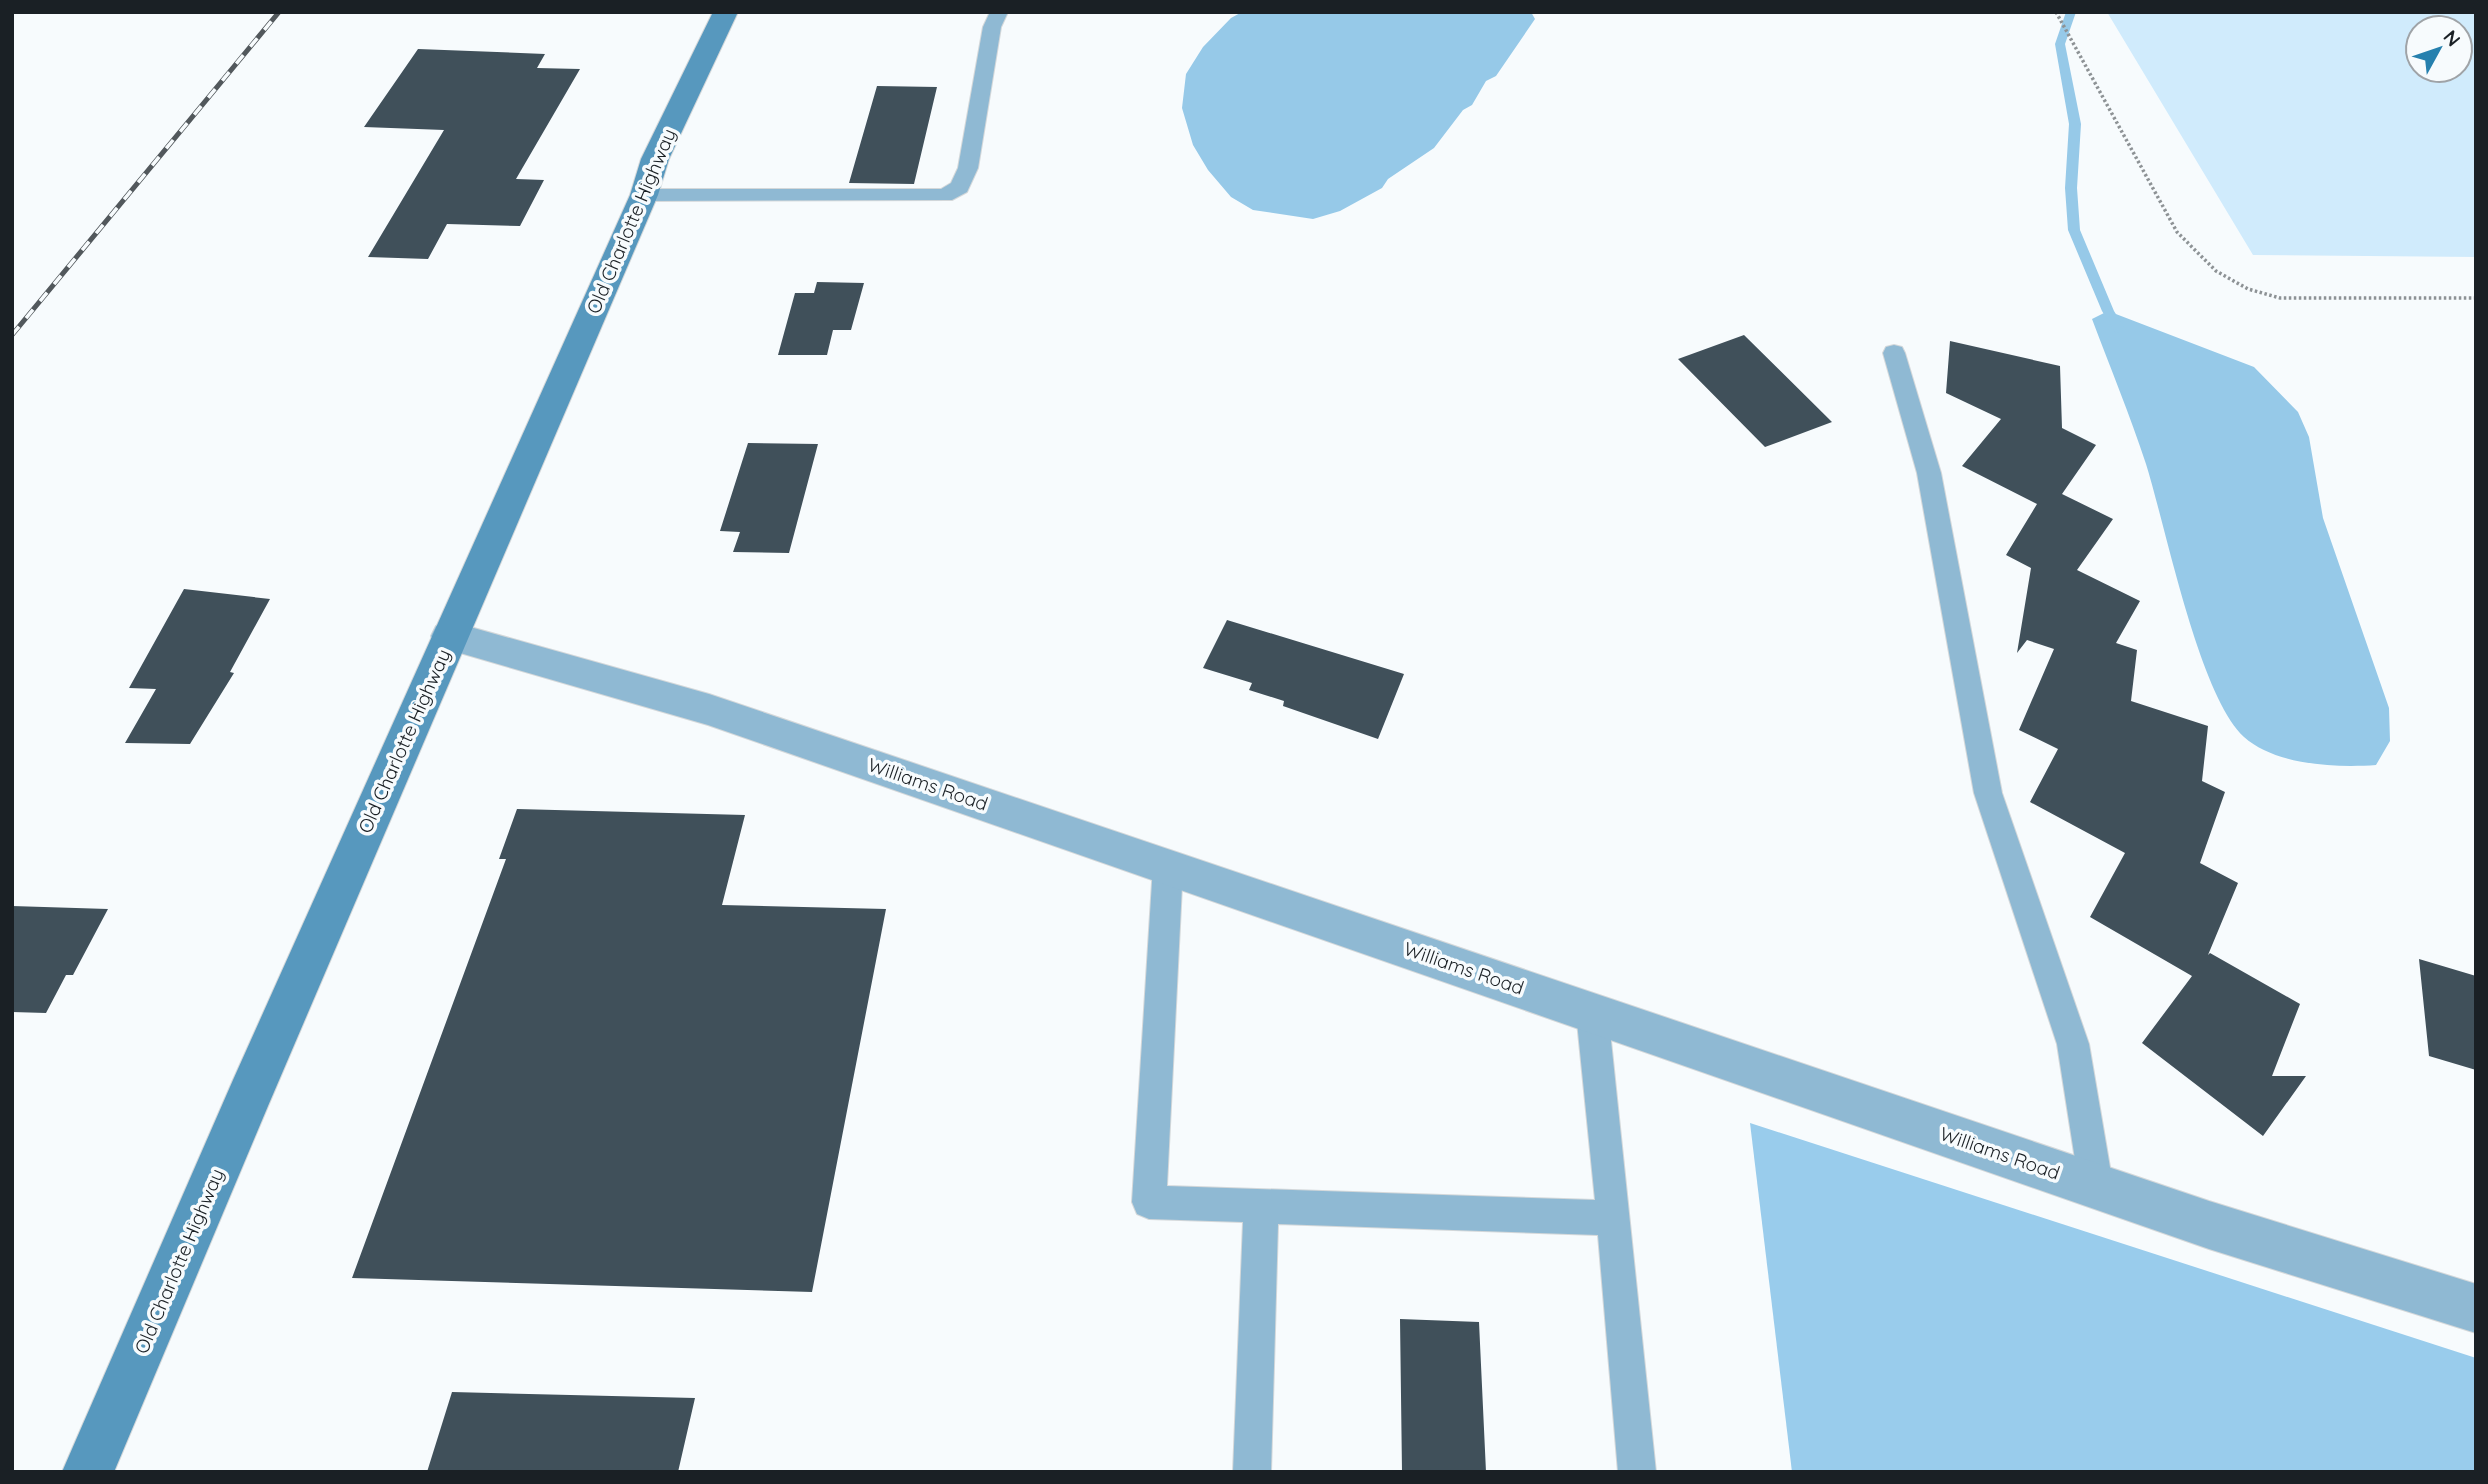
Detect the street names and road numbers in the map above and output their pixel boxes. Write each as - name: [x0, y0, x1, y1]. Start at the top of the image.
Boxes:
- street label: Old Charlotte Highway: [581, 125, 681, 317]
- street label: Old Charlotte Highway: [353, 645, 455, 837]
- street label: Williams Road: [865, 752, 991, 816]
- street label: Williams Road: [1401, 936, 1527, 1000]
- street label: Williams Road: [1937, 1121, 2063, 1185]
- street label: Old Charlotte Highway: [129, 1165, 229, 1357]

